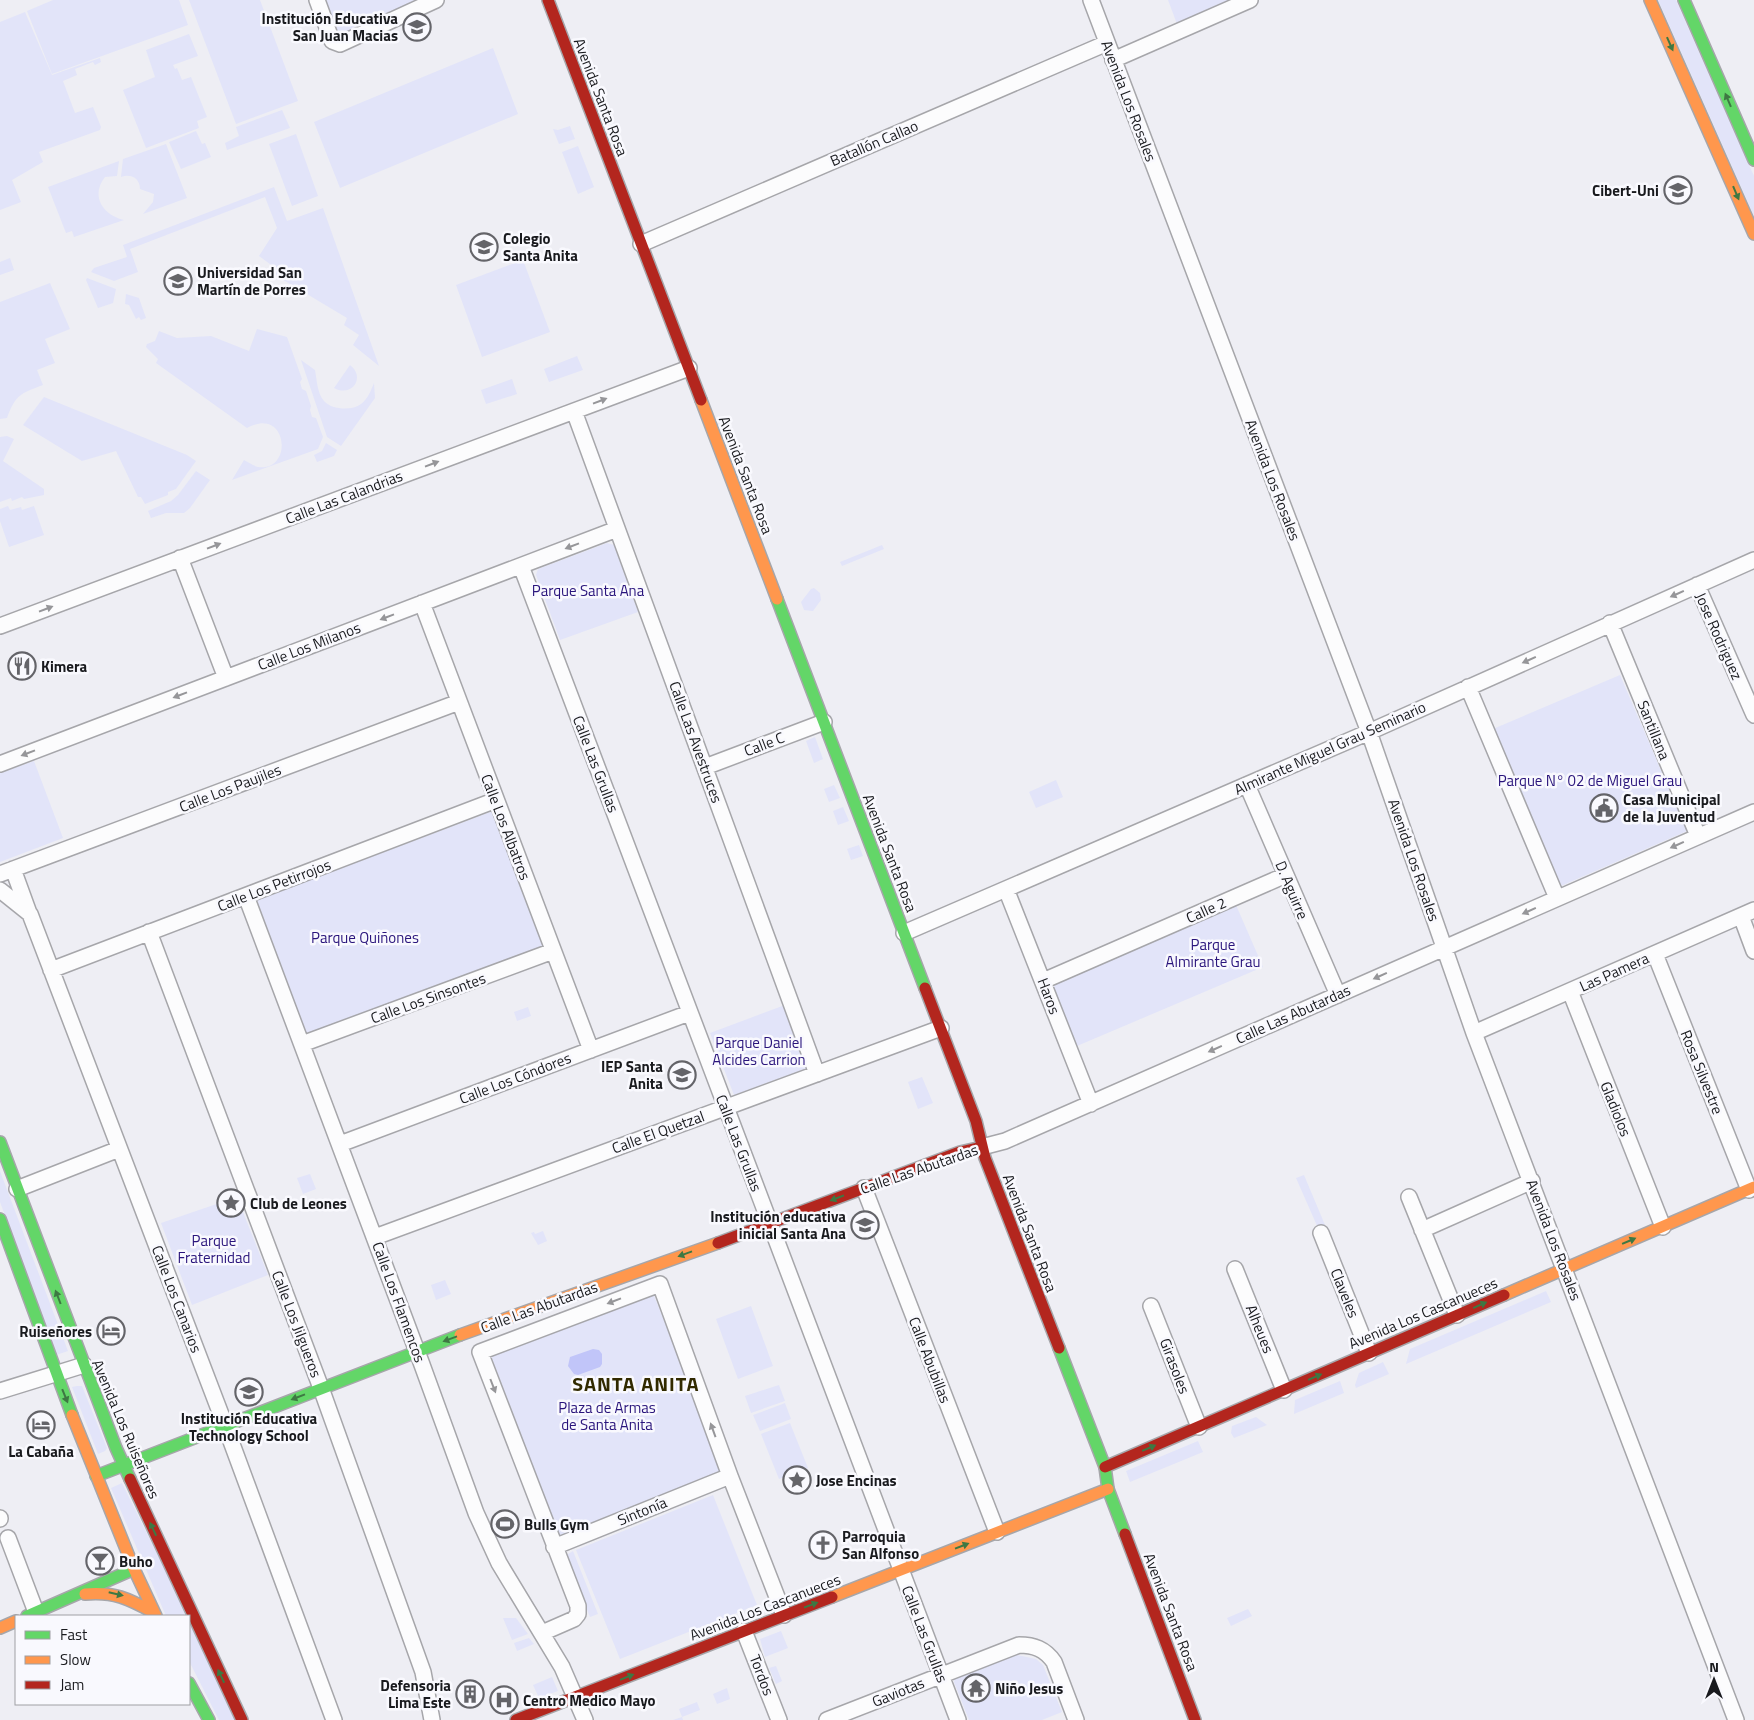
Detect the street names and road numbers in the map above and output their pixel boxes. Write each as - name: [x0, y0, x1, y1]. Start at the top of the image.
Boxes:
- street label: Avenida Santa Rosa: [568, 35, 634, 160]
- street label: Avenida Los Rosales: [1095, 37, 1163, 165]
- street label: Batallón Callao: [826, 114, 922, 172]
- street label: Avenida Santa Rosa: [713, 413, 779, 538]
- street label: Avenida Los Rosales: [1239, 416, 1307, 544]
- street label: Calle Las Calandrias: [282, 464, 406, 530]
- street label: Jose Rodriguez: [1689, 589, 1749, 684]
- street label: Calle Los Milanos: [254, 616, 364, 676]
- street label: Calle Las Avestruces: [663, 678, 729, 806]
- street label: Almirante Miguel Grau Seminario: [1230, 695, 1430, 801]
- street label: Santillana: [1632, 697, 1676, 764]
- street label: Calle Las Grullas: [567, 712, 625, 816]
- street label: Calle C: [740, 726, 788, 762]
- street label: Calle Los Paujiles: [176, 758, 284, 818]
- street label: Calle Los Albatros: [475, 771, 537, 883]
- street label: Avenida Santa Rosa: [857, 791, 923, 916]
- street label: Avenida Los Rosales: [1382, 796, 1446, 924]
- street label: Calle Los Petirrojos: [214, 853, 334, 917]
- street label: D. Aguirre: [1269, 857, 1315, 923]
- street label: Calle 2: [1182, 891, 1230, 929]
- street label: Las Pamera: [1575, 946, 1653, 998]
- street label: Calle Los Sinsontes: [367, 966, 489, 1029]
- street label: Haros: [1032, 974, 1066, 1018]
- street label: Calle Las Abutardas: [1232, 978, 1354, 1050]
- street label: Rosa Silvestre: [1675, 1026, 1729, 1118]
- street label: Calle Los Cóndores: [456, 1046, 574, 1110]
- street label: Gladiolos: [1595, 1078, 1637, 1140]
- street label: Calle Las Grullas: [710, 1091, 768, 1195]
- street label: Calle El Quetzal: [608, 1105, 708, 1159]
- street label: Calle Las Abutardas: [857, 1138, 981, 1200]
- street label: Avenida Santa Rosa: [997, 1171, 1063, 1296]
- street label: Avenida Los Rosales: [1520, 1176, 1588, 1304]
- street label: Calle Los Flamencos: [366, 1238, 432, 1366]
- street label: Calle Los Canarios: [146, 1242, 208, 1356]
- street label: Claveles: [1325, 1265, 1365, 1321]
- street label: Calle Los Jilgueros: [266, 1267, 328, 1381]
- street label: Avenida Los Cascanueces: [1345, 1271, 1501, 1355]
- street label: Calle Las Abutardas: [477, 1275, 601, 1339]
- street label: Alheues: [1240, 1301, 1280, 1357]
- street label: Calle Abubillas: [903, 1313, 957, 1407]
- street label: Girasoles: [1154, 1335, 1196, 1397]
- street label: Avenida Los Ruiseñores: [86, 1356, 166, 1502]
- street label: Sintonía: [614, 1491, 671, 1531]
- street label: Avenida Santa Rosa: [1138, 1550, 1204, 1675]
- street label: Avenida Los Cascanueces: [686, 1568, 844, 1646]
- street label: Calle Las Grullas: [896, 1582, 954, 1686]
- street label: Tordos: [744, 1651, 780, 1699]
- street label: Gaviotas: [868, 1671, 928, 1713]

